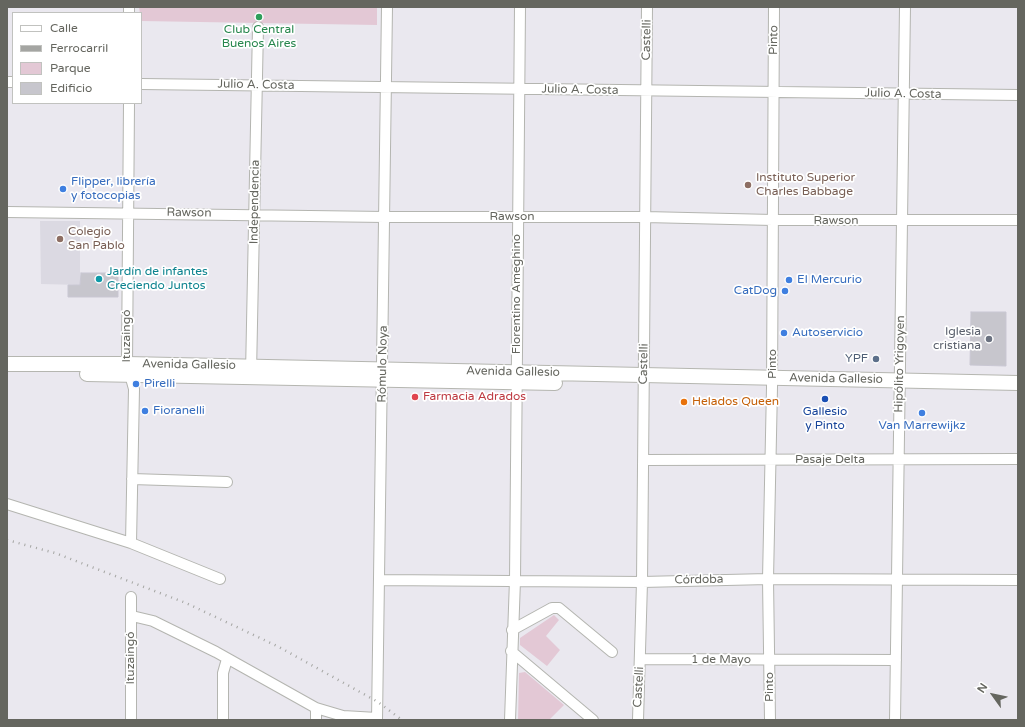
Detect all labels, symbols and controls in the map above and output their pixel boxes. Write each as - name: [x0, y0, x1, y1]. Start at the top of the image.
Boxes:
- legend: [12, 12, 142, 104]
- marker: Club Central Buenos Aires: [254, 12, 264, 22]
- street label: Castelli: [639, 19, 655, 61]
- text: Calle: [50, 21, 78, 35]
- place label: Club Central Buenos Aires: [222, 23, 296, 51]
- street label: Pinto: [767, 25, 781, 55]
- text: Ferrocarril: [50, 41, 108, 55]
- text: Parque: [50, 61, 91, 75]
- street label: Julio A. Costa: [217, 77, 295, 93]
- text: Edificio: [50, 81, 92, 95]
- street label: Julio A. Costa: [541, 82, 619, 98]
- street label: Julio A. Costa: [864, 86, 942, 102]
- street label: Independencia: [247, 160, 263, 244]
- place label: Instituto Superior Charles Babbage: [756, 171, 855, 199]
- place label: Flipper, librería y fotocopias: [71, 175, 156, 203]
- marker: Instituto Superior Charles Babbage: [743, 180, 753, 190]
- marker: Flipper, librería y fotocopias: [58, 184, 68, 194]
- street label: Rawson: [166, 205, 212, 221]
- street label: Rawson: [489, 210, 535, 224]
- street label: Rawson: [813, 214, 859, 228]
- place label: Colegio San Pablo: [68, 225, 125, 253]
- marker: Colegio San Pablo: [55, 234, 65, 244]
- street label: Florentino Ameghino: [510, 234, 524, 354]
- place label: Jardín de infantes Creciendo Juntos: [107, 265, 208, 293]
- place label: El Mercurio: [797, 273, 862, 287]
- marker: Jardín de infantes Creciendo Juntos: [94, 274, 104, 284]
- marker: El Mercurio: [784, 275, 794, 285]
- place label: CatDog: [734, 284, 777, 298]
- marker: CatDog: [780, 286, 790, 296]
- street label: Ituzaingó: [120, 309, 134, 363]
- street label: Hipólito Yrigoyen: [892, 315, 908, 413]
- street label: Rómulo Noya: [375, 325, 391, 403]
- place label: Iglesia cristiana: [933, 325, 981, 353]
- place label: Autoservicio: [792, 326, 863, 340]
- marker: Autoservicio: [779, 328, 789, 338]
- marker: Iglesia cristiana: [984, 334, 994, 344]
- street label: Castelli: [636, 343, 652, 385]
- street label: Pinto: [766, 349, 780, 379]
- place label: YPF: [845, 352, 868, 366]
- marker: YPF: [871, 354, 881, 364]
- street label: Avenida Gallesio: [142, 357, 236, 373]
- street label: Avenida Gallesio: [466, 364, 560, 380]
- street label: Avenida Gallesio: [789, 371, 883, 387]
- place label: Pirelli: [144, 377, 175, 391]
- marker: Pirelli: [131, 379, 141, 389]
- place label: Farmacia Adrados: [423, 390, 526, 404]
- marker: Farmacia Adrados: [410, 392, 420, 402]
- marker: Gallesio y Pinto: [820, 394, 830, 404]
- place label: Helados Queen: [692, 395, 779, 409]
- marker: Helados Queen: [679, 397, 689, 407]
- place label: Fioranelli: [153, 404, 205, 418]
- place label: Gallesio y Pinto: [803, 405, 847, 433]
- marker: Fioranelli: [140, 406, 150, 416]
- marker: Van Marrewijkz: [917, 408, 927, 418]
- place label: Van Marrewijkz: [879, 419, 965, 433]
- street label: Pasaje Delta: [795, 453, 865, 467]
- street label: Córdoba: [674, 572, 724, 588]
- street label: Ituzaingó: [124, 631, 138, 685]
- street label: 1 de Mayo: [691, 653, 751, 667]
- street label: Castelli: [631, 666, 647, 708]
- street label: Pinto: [763, 672, 777, 702]
- north arrow: [973, 675, 1013, 715]
- text: N: [975, 681, 990, 695]

